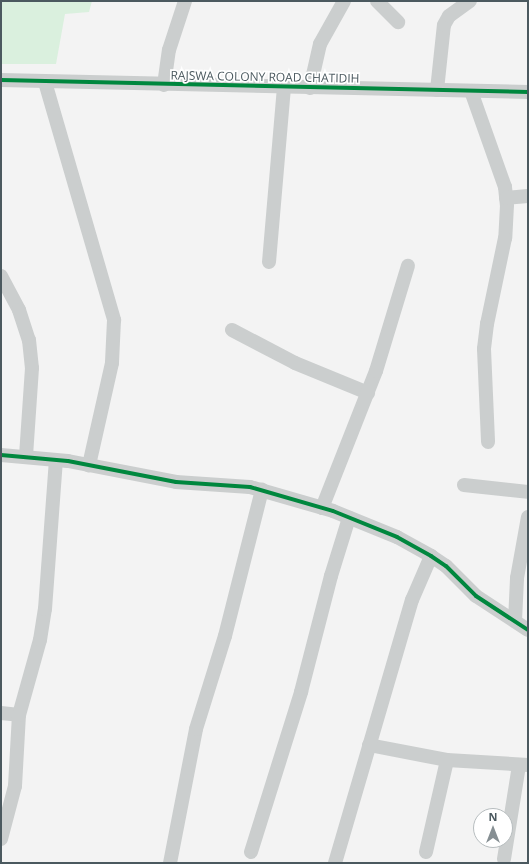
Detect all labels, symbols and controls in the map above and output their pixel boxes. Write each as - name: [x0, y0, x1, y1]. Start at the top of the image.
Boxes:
- street label: RAJSWA COLONY ROAD CHATIDIH: [170, 68, 360, 86]
- north arrow: [473, 808, 513, 848]
- text: N: [489, 809, 497, 824]

